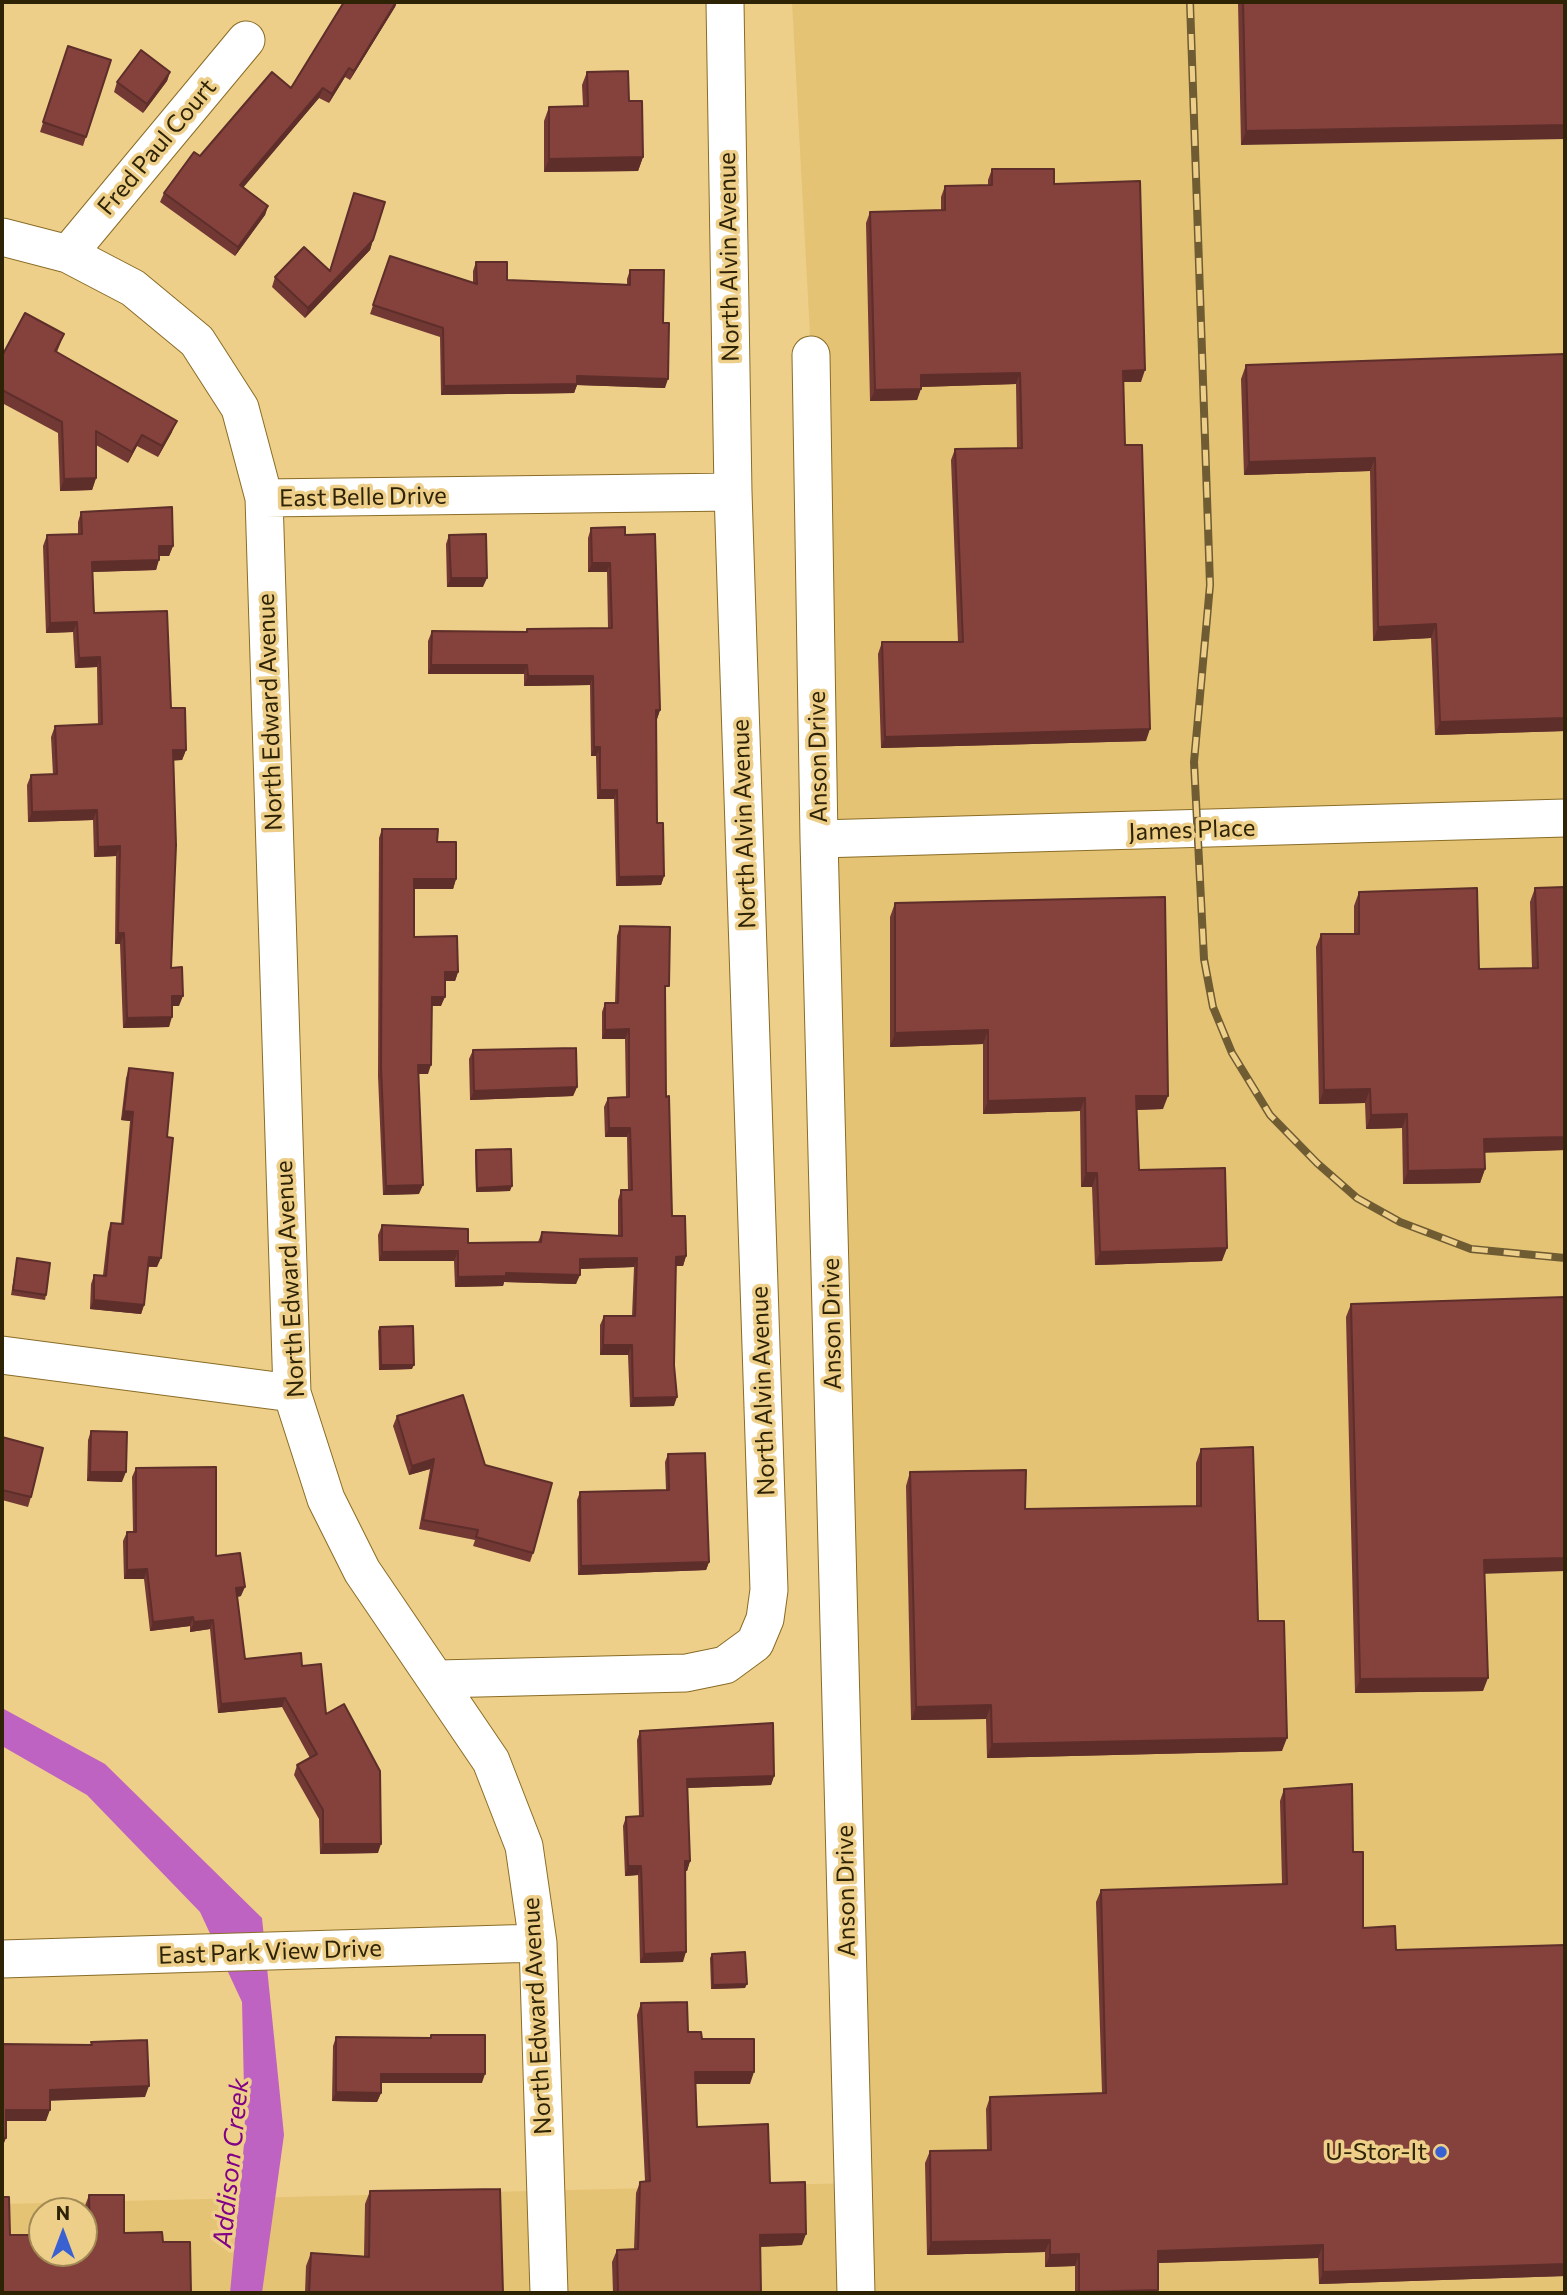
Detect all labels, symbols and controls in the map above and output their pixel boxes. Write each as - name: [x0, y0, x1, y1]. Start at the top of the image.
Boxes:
- street label: Fred Paul Court: [92, 73, 222, 221]
- street label: North Alvin Avenue: [713, 152, 745, 362]
- street label: East Belle Drive: [279, 481, 447, 513]
- street label: North Edward Avenue: [251, 593, 289, 831]
- street label: Anson Drive: [802, 691, 834, 823]
- street label: North Alvin Avenue: [726, 719, 762, 929]
- street label: James Place: [1128, 813, 1256, 847]
- street label: North Edward Avenue: [269, 1160, 311, 1398]
- street label: Anson Drive: [816, 1258, 848, 1390]
- street label: North Alvin Avenue: [745, 1286, 781, 1496]
- street label: Anson Drive: [830, 1825, 862, 1957]
- street label: North Edward Avenue: [516, 1897, 558, 2135]
- street label: East Park View Drive: [158, 1934, 382, 1970]
- water label: Addison Creek: [207, 2077, 255, 2249]
- place label: U-Stor-It: [1325, 2138, 1427, 2166]
- marker: U-Stor-It: [1433, 2144, 1449, 2160]
- north arrow: [28, 2197, 98, 2267]
- text: N: [56, 2201, 70, 2224]

